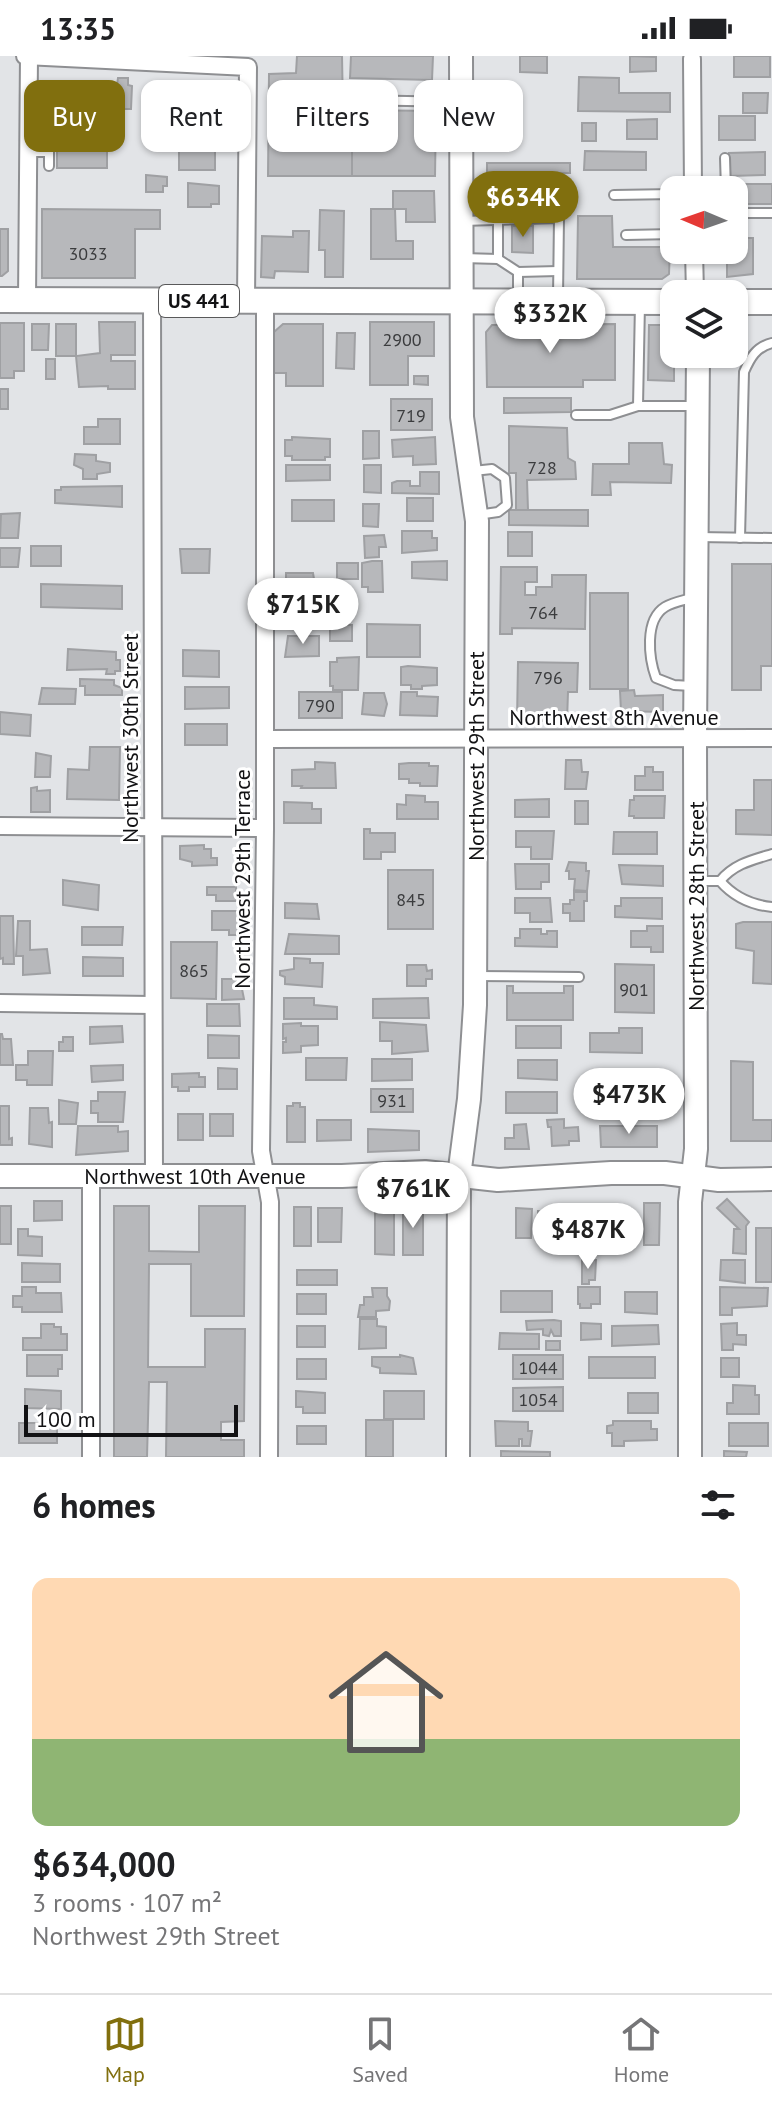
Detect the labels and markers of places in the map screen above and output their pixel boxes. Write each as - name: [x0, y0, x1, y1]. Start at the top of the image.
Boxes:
- pin: $634K: [467, 171, 579, 239]
- pin: $332K: [494, 287, 606, 355]
- pin: $715K: [247, 578, 359, 646]
- pin: $473K: [573, 1068, 685, 1136]
- pin: $761K: [357, 1162, 469, 1230]
- pin: $487K: [532, 1203, 644, 1271]

